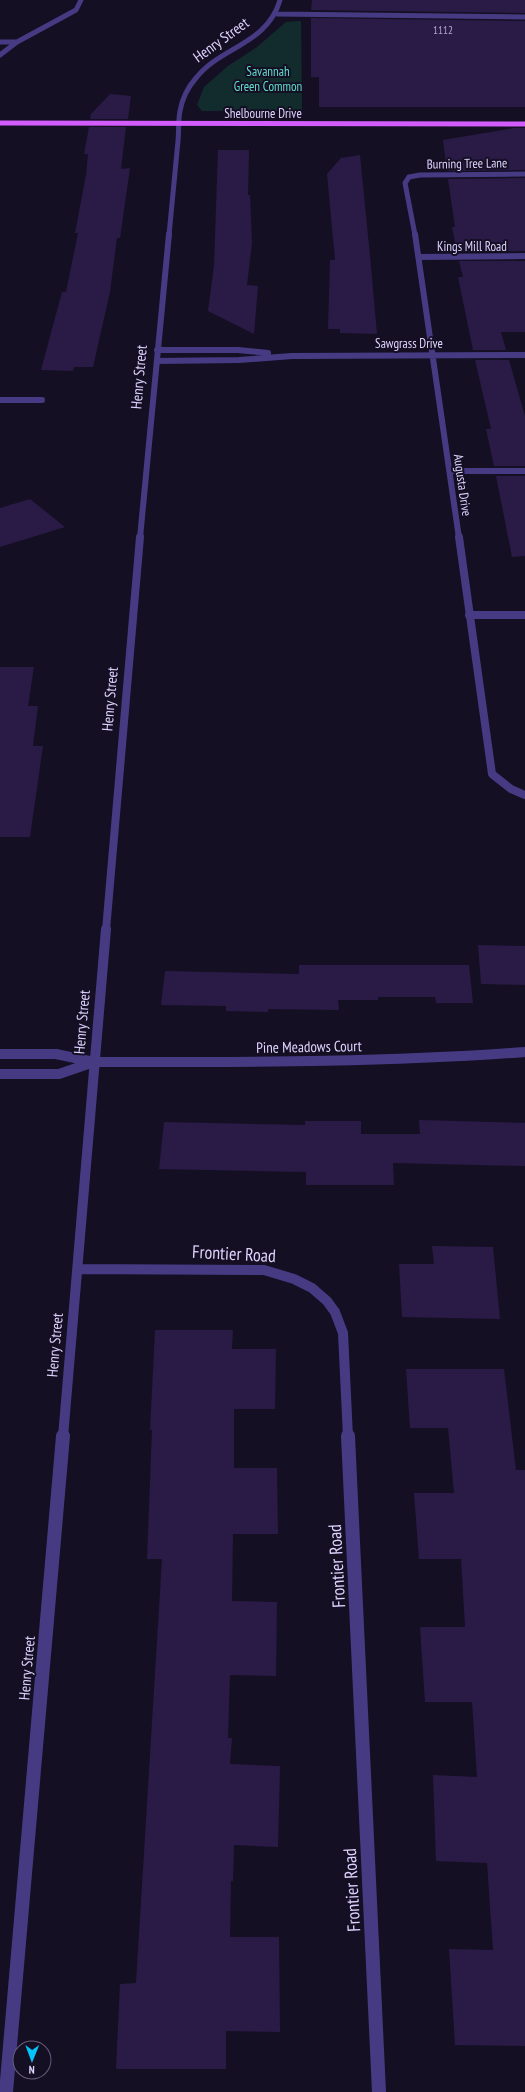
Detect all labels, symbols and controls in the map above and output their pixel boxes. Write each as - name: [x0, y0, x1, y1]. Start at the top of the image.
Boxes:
- street label: Henry Street: [189, 13, 252, 66]
- house number: 1112: [433, 23, 453, 37]
- park label: Savannah Green Common: [234, 63, 303, 95]
- street label: Shelbourne Drive: [224, 105, 302, 122]
- street label: Burning Tree Lane: [426, 154, 508, 173]
- street label: Kings Mill Road: [437, 238, 507, 255]
- street label: Sawgrass Drive: [375, 335, 443, 352]
- street label: Henry Street: [126, 344, 151, 410]
- street label: Augusta Drive: [450, 453, 475, 517]
- street label: Henry Street: [97, 666, 122, 732]
- street label: Henry Street: [69, 989, 94, 1055]
- street label: Pine Meadows Court: [256, 1036, 362, 1057]
- street label: Frontier Road: [192, 1240, 276, 1267]
- street label: Henry Street: [42, 1312, 67, 1378]
- street label: Frontier Road: [323, 1524, 350, 1608]
- street label: Henry Street: [14, 1635, 39, 1701]
- street label: Frontier Road: [338, 1848, 365, 1932]
- north arrow: [12, 2040, 52, 2080]
- text: N: [29, 2063, 35, 2077]

